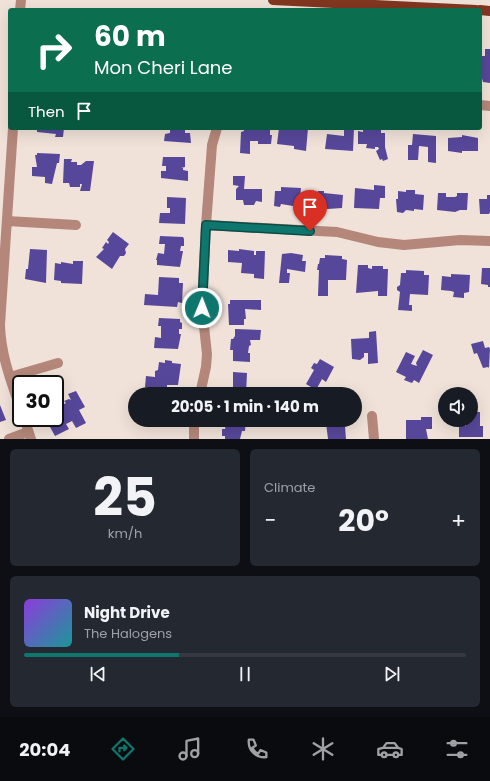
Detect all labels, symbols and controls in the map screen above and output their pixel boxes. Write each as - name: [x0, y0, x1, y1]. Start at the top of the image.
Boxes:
- text: 60 m: [94, 17, 166, 56]
- icon: right: [28, 24, 80, 76]
- text: Mon Cheri Lane: [94, 55, 233, 80]
- icon: arrive: [73, 100, 95, 122]
- text: Then: [28, 101, 65, 122]
- pin: [293, 190, 327, 231]
- icon: arrive: [299, 196, 321, 218]
- position arrow: [181, 287, 223, 329]
- speed limit sign: 30: [12, 375, 64, 427]
- map controls: [438, 387, 478, 427]
- button: sound: [438, 387, 478, 427]
- text: 20:05 · 1 min · 140 m: [171, 396, 319, 417]
- text: 25: [93, 461, 157, 534]
- text: Climate: [264, 478, 315, 497]
- text: 20°: [338, 499, 389, 542]
- text: −: [264, 505, 276, 536]
- text: +: [451, 505, 466, 536]
- text: km/h: [108, 524, 142, 543]
- text: Night Drive: [84, 602, 170, 623]
- text: The Halogens: [84, 624, 172, 643]
- icon: previous: [87, 663, 109, 685]
- icon: pause: [234, 663, 256, 685]
- icon: next: [381, 663, 403, 685]
- icon: directions: [109, 735, 137, 763]
- icon: music: [176, 735, 204, 763]
- icon: phone: [243, 735, 271, 763]
- icon: climate: [309, 735, 337, 763]
- icon: car: [376, 735, 404, 763]
- icon: filters: [443, 735, 471, 763]
- text: 20:04: [19, 737, 70, 762]

